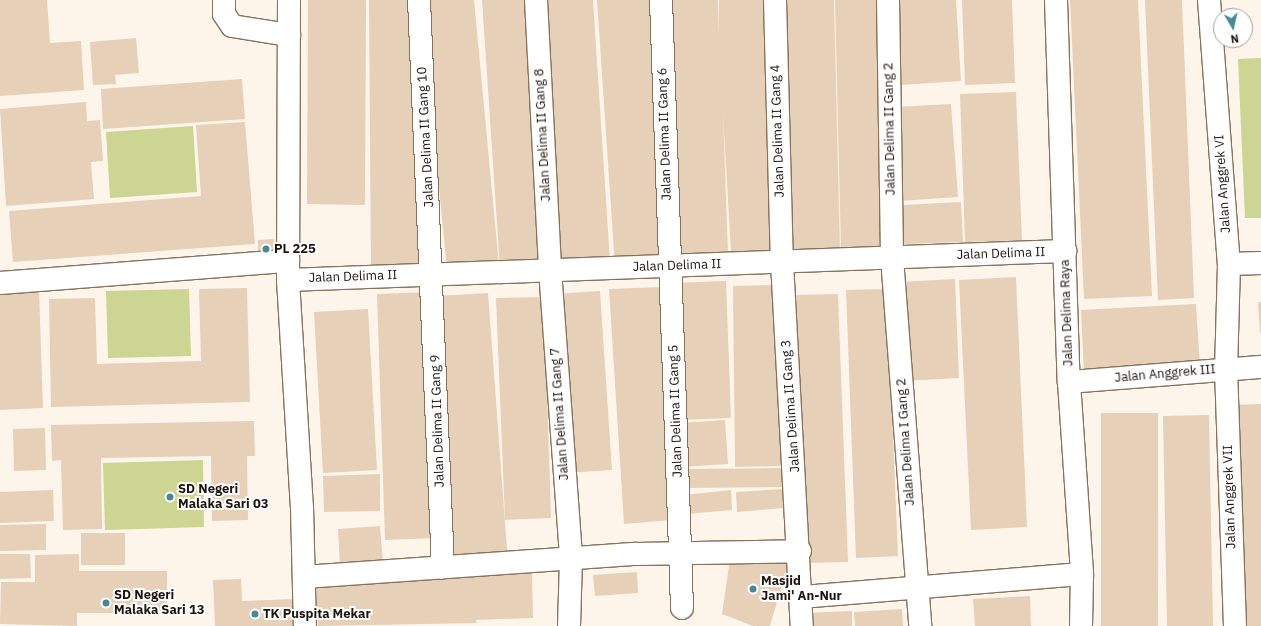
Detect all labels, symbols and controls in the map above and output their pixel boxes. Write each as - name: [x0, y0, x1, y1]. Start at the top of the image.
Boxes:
- north arrow: [1213, 8, 1253, 48]
- text: N: [1230, 31, 1240, 46]
- street label: Jalan Delima II Gang 2: [881, 62, 899, 196]
- street label: Jalan Delima II Gang 4: [768, 64, 788, 198]
- street label: Jalan Delima II Gang 10: [415, 66, 437, 208]
- street label: Jalan Delima II Gang 6: [655, 67, 675, 201]
- street label: Jalan Delima II Gang 8: [532, 68, 554, 202]
- street label: Jalan Anggrek VI: [1212, 134, 1234, 234]
- place label: PL 225: [274, 241, 316, 257]
- marker: PL 225: [261, 244, 271, 254]
- street label: Jalan Delima II: [956, 245, 1046, 263]
- street label: Jalan Delima II: [632, 257, 722, 275]
- street label: Jalan Delima Raya: [1057, 259, 1077, 367]
- street label: Jalan Delima II: [308, 268, 398, 286]
- street label: Jalan Delima II Gang 3: [779, 339, 803, 473]
- street label: Jalan Delima II Gang 5: [666, 344, 686, 478]
- street label: Jalan Delima II Gang 7: [548, 347, 572, 481]
- street label: Jalan Delima II Gang 9: [428, 354, 448, 488]
- street label: Jalan Anggrek III: [1114, 362, 1216, 386]
- street label: Jalan Delima I Gang 2: [894, 378, 918, 506]
- street label: Jalan Anggrek VII: [1220, 445, 1240, 549]
- place label: SD Negeri Malaka Sari 03: [178, 482, 268, 513]
- marker: SD Negeri Malaka Sari 03: [165, 492, 175, 502]
- place label: Masjid Jami' An-Nur: [761, 574, 842, 605]
- marker: Masjid Jami' An-Nur: [748, 584, 758, 594]
- place label: SD Negeri Malaka Sari 13: [114, 588, 204, 619]
- marker: SD Negeri Malaka Sari 13: [101, 598, 111, 608]
- place label: TK Puspita Mekar: [263, 606, 371, 622]
- marker: TK Puspita Mekar: [250, 609, 260, 619]

